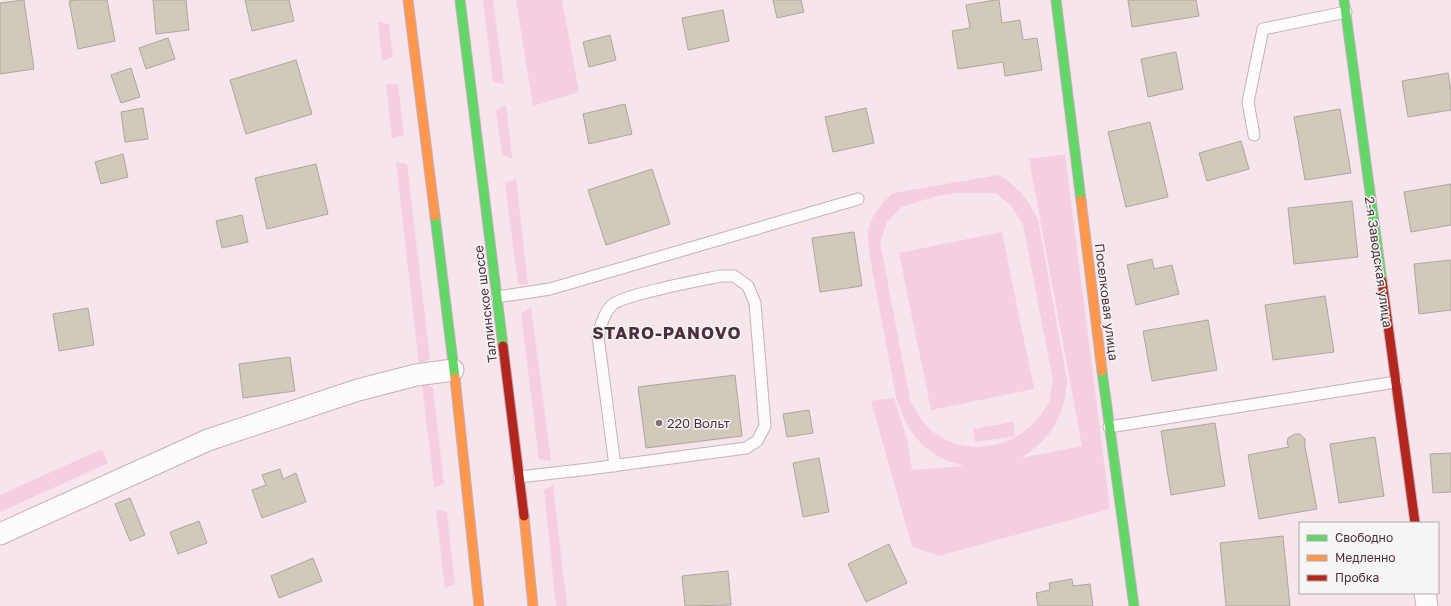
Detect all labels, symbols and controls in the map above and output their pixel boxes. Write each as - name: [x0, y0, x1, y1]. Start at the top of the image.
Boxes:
- street label: 2-я Заводская улица: [1362, 195, 1396, 329]
- street label: Поселковая улица: [1092, 242, 1122, 362]
- street label: Таллинское шоссе: [470, 244, 500, 364]
- district label: STARO-PANOVO: [592, 322, 742, 343]
- place label: 220 Вольт: [667, 415, 731, 431]
- marker: 220 Вольт: [654, 418, 664, 428]
- legend: [1299, 522, 1439, 594]
- text: Свободно: [1335, 530, 1393, 545]
- text: Медленно: [1335, 550, 1395, 565]
- text: Пробка: [1335, 570, 1379, 585]

